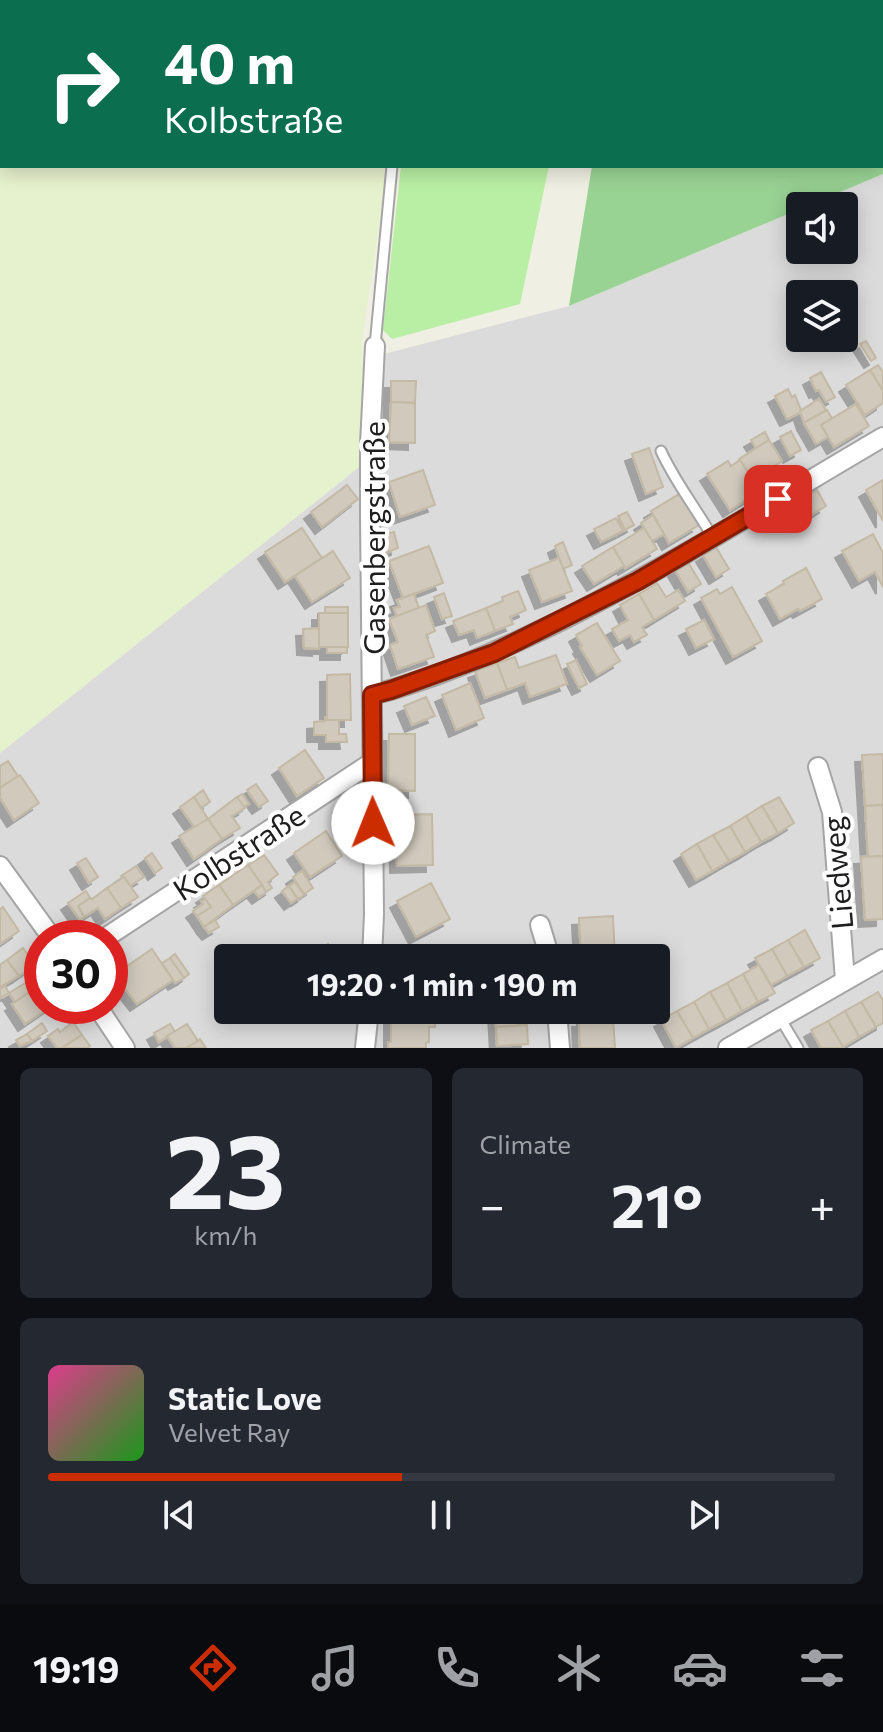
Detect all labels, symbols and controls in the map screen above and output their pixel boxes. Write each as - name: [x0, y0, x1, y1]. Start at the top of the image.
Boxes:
- text: 40 m: [164, 27, 295, 96]
- icon: right: [32, 32, 136, 136]
- text: Kolbstraße: [164, 96, 343, 140]
- map controls: [786, 192, 858, 352]
- button: sound: [786, 192, 858, 264]
- button: layers: [786, 280, 858, 352]
- street label: Gasenbergstraße: [354, 421, 391, 655]
- pin: [744, 465, 812, 533]
- icon: arrive: [756, 477, 800, 521]
- position arrow: [331, 781, 415, 865]
- street label: Kolbstraße: [165, 795, 311, 907]
- street label: Liedweg: [813, 815, 859, 931]
- speed limit sign: 30: [24, 920, 128, 1024]
- text: 19:20 · 1 min · 190 m: [307, 965, 577, 1002]
- text: 23: [166, 1103, 286, 1230]
- text: Climate: [480, 1128, 571, 1159]
- text: 21°: [611, 1167, 703, 1240]
- text: −: [480, 1177, 505, 1231]
- text: +: [809, 1177, 835, 1231]
- text: km/h: [194, 1219, 257, 1250]
- text: Static Love: [168, 1379, 322, 1416]
- text: Velvet Ray: [168, 1416, 291, 1447]
- icon: previous: [157, 1493, 201, 1537]
- icon: pause: [419, 1493, 463, 1537]
- icon: next: [682, 1493, 726, 1537]
- icon: directions: [185, 1640, 241, 1696]
- icon: music: [307, 1640, 363, 1696]
- icon: phone: [429, 1640, 485, 1696]
- icon: climate: [551, 1640, 607, 1696]
- icon: car: [672, 1640, 728, 1696]
- icon: filters: [794, 1640, 850, 1696]
- text: 19:19: [33, 1646, 119, 1690]

